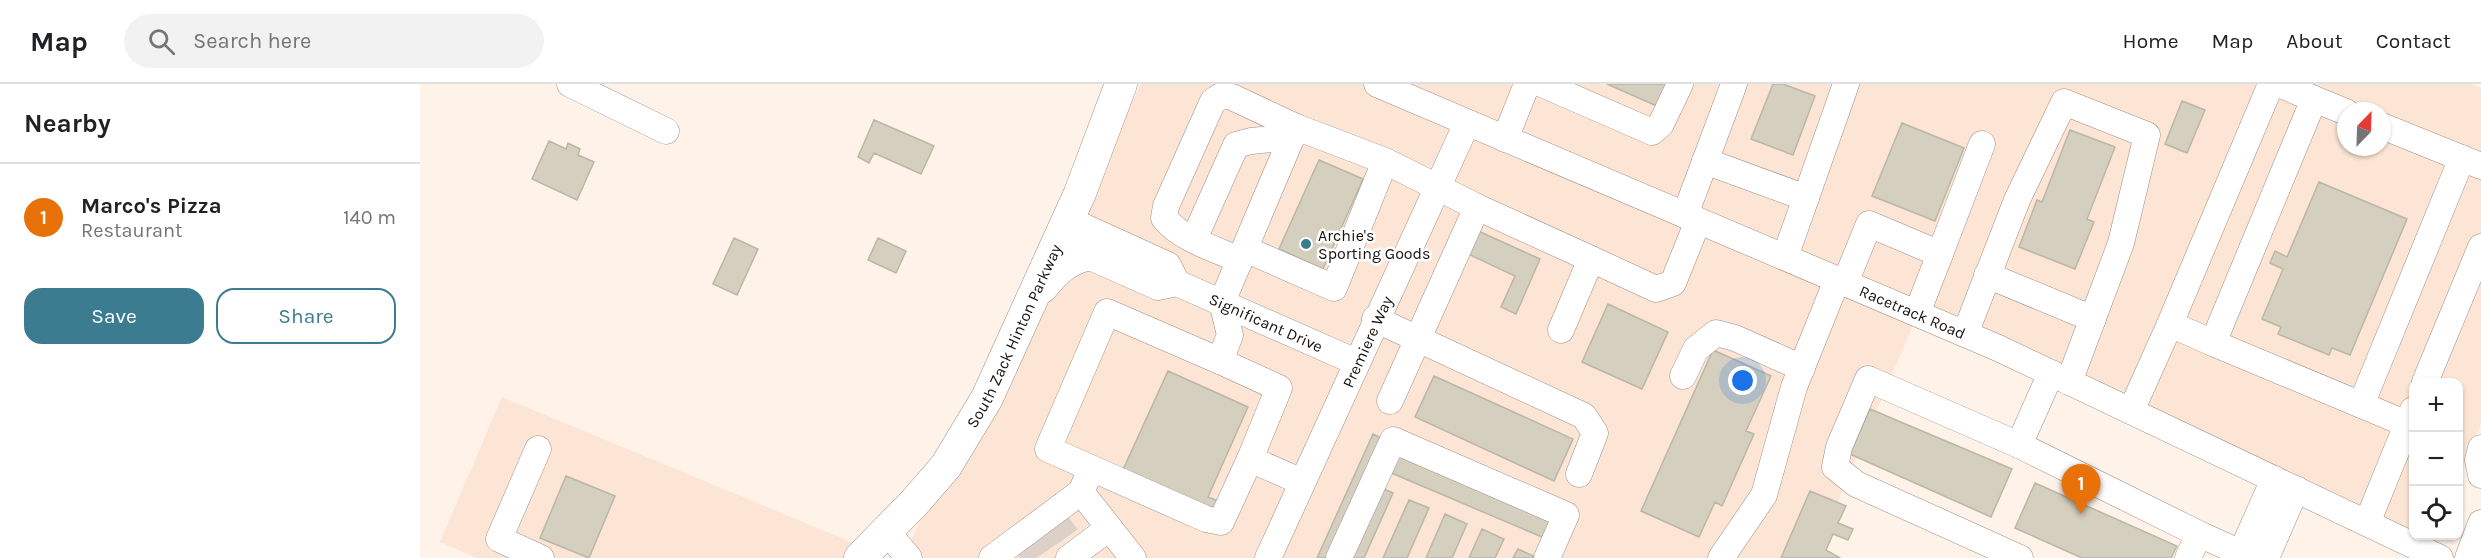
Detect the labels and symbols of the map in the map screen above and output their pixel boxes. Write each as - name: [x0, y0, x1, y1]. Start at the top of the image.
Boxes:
- north arrow: [2337, 102, 2391, 156]
- place label: Archie's Sporting Goods: [1318, 226, 1431, 263]
- marker: Archie's Sporting Goods: [1299, 237, 1313, 251]
- street label: South Zack Hinton Parkway: [962, 241, 1066, 431]
- street label: Racetrack Road: [1856, 281, 1968, 343]
- street label: Significant Drive: [1206, 289, 1326, 356]
- street label: Premiere Way: [1338, 292, 1397, 391]
- your location: [1728, 366, 1757, 395]
- pin: 1: [2062, 464, 2100, 514]

